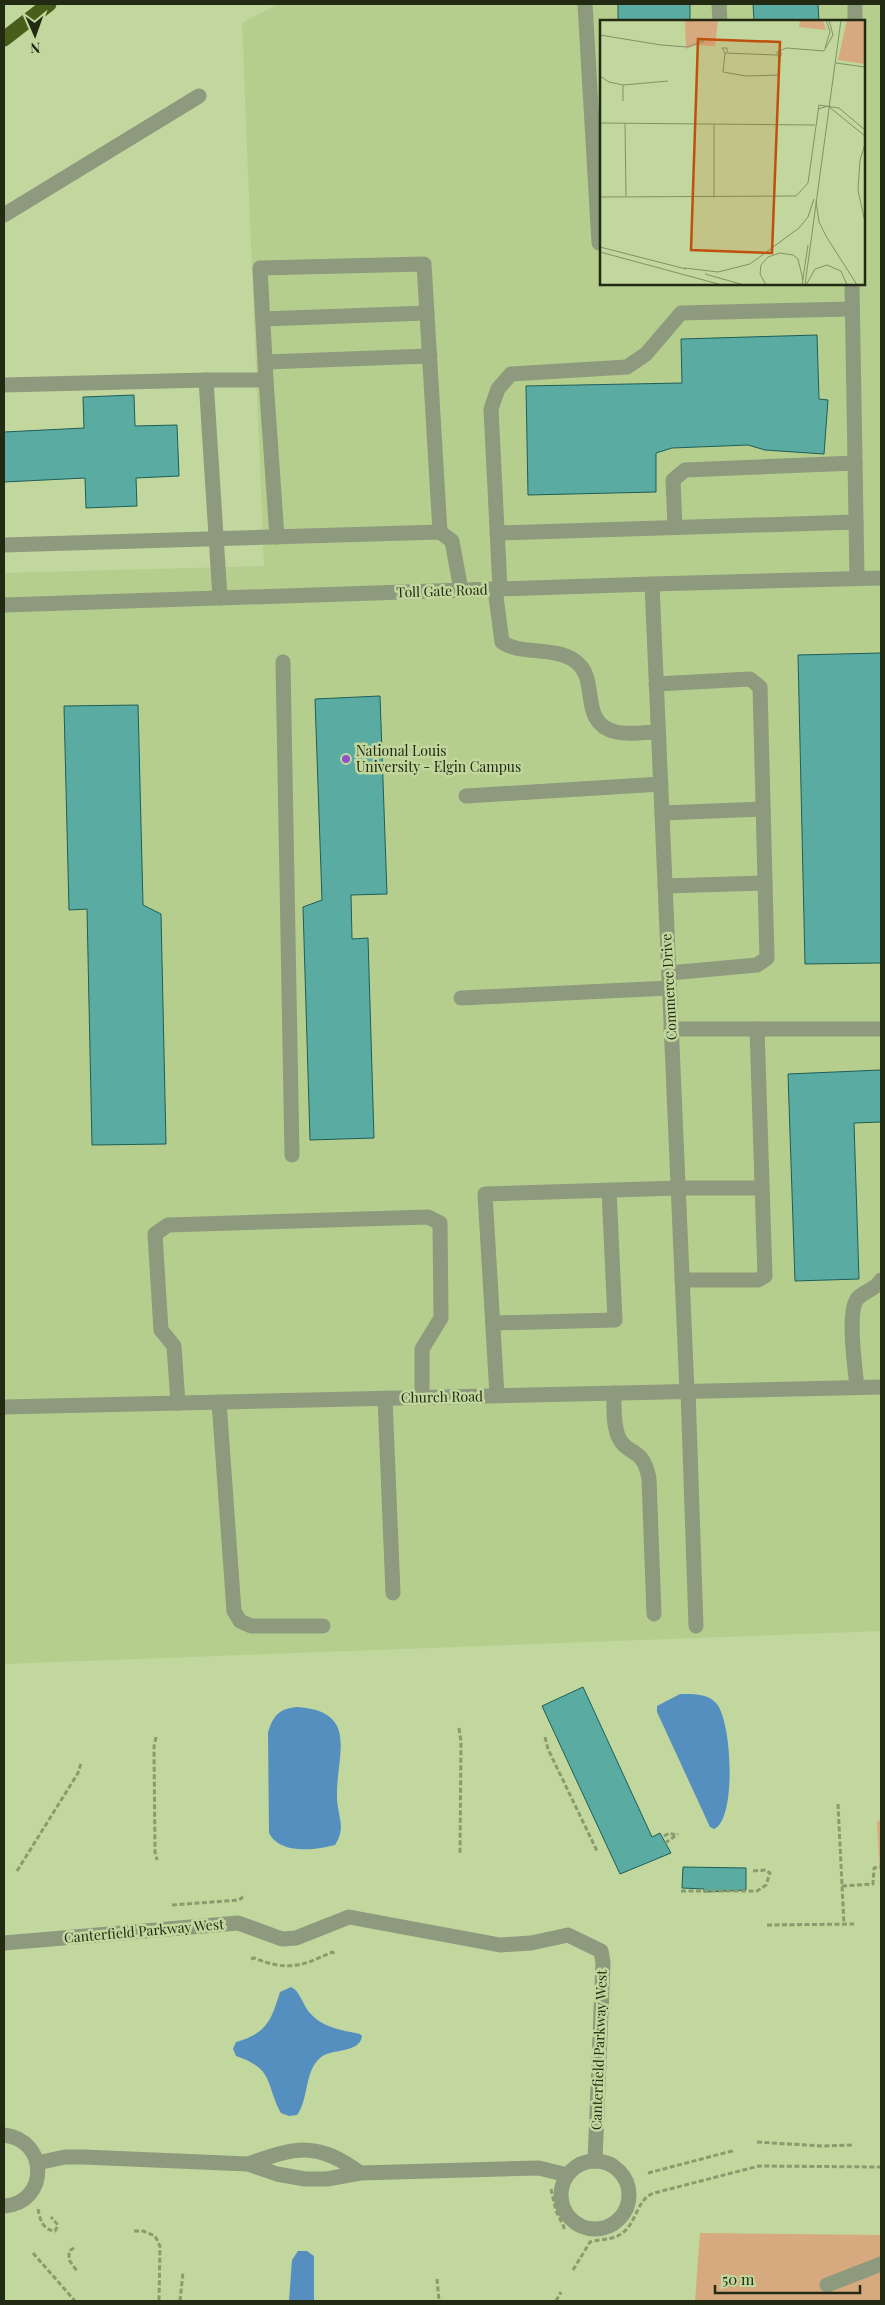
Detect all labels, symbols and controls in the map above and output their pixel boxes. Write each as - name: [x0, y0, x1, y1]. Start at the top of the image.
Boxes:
- north arrow: [10, 10, 60, 60]
- inset map: [600, 20, 865, 285]
- text: N: [30, 39, 41, 58]
- street label: Toll Gate Road: [396, 579, 488, 602]
- place label: National Louis University - Elgin Campus: [356, 741, 521, 776]
- marker: National Louis University - Elgin Campus: [340, 753, 352, 765]
- street label: Commerce Drive: [656, 933, 681, 1041]
- street label: Church Road: [401, 1386, 483, 1407]
- street label: Canterfield Parkway West: [63, 1914, 226, 1947]
- street label: Canterfield Parkway West: [586, 1968, 611, 2130]
- scale bar: [715, 2262, 860, 2294]
- text: 50 m: [722, 2269, 755, 2289]

